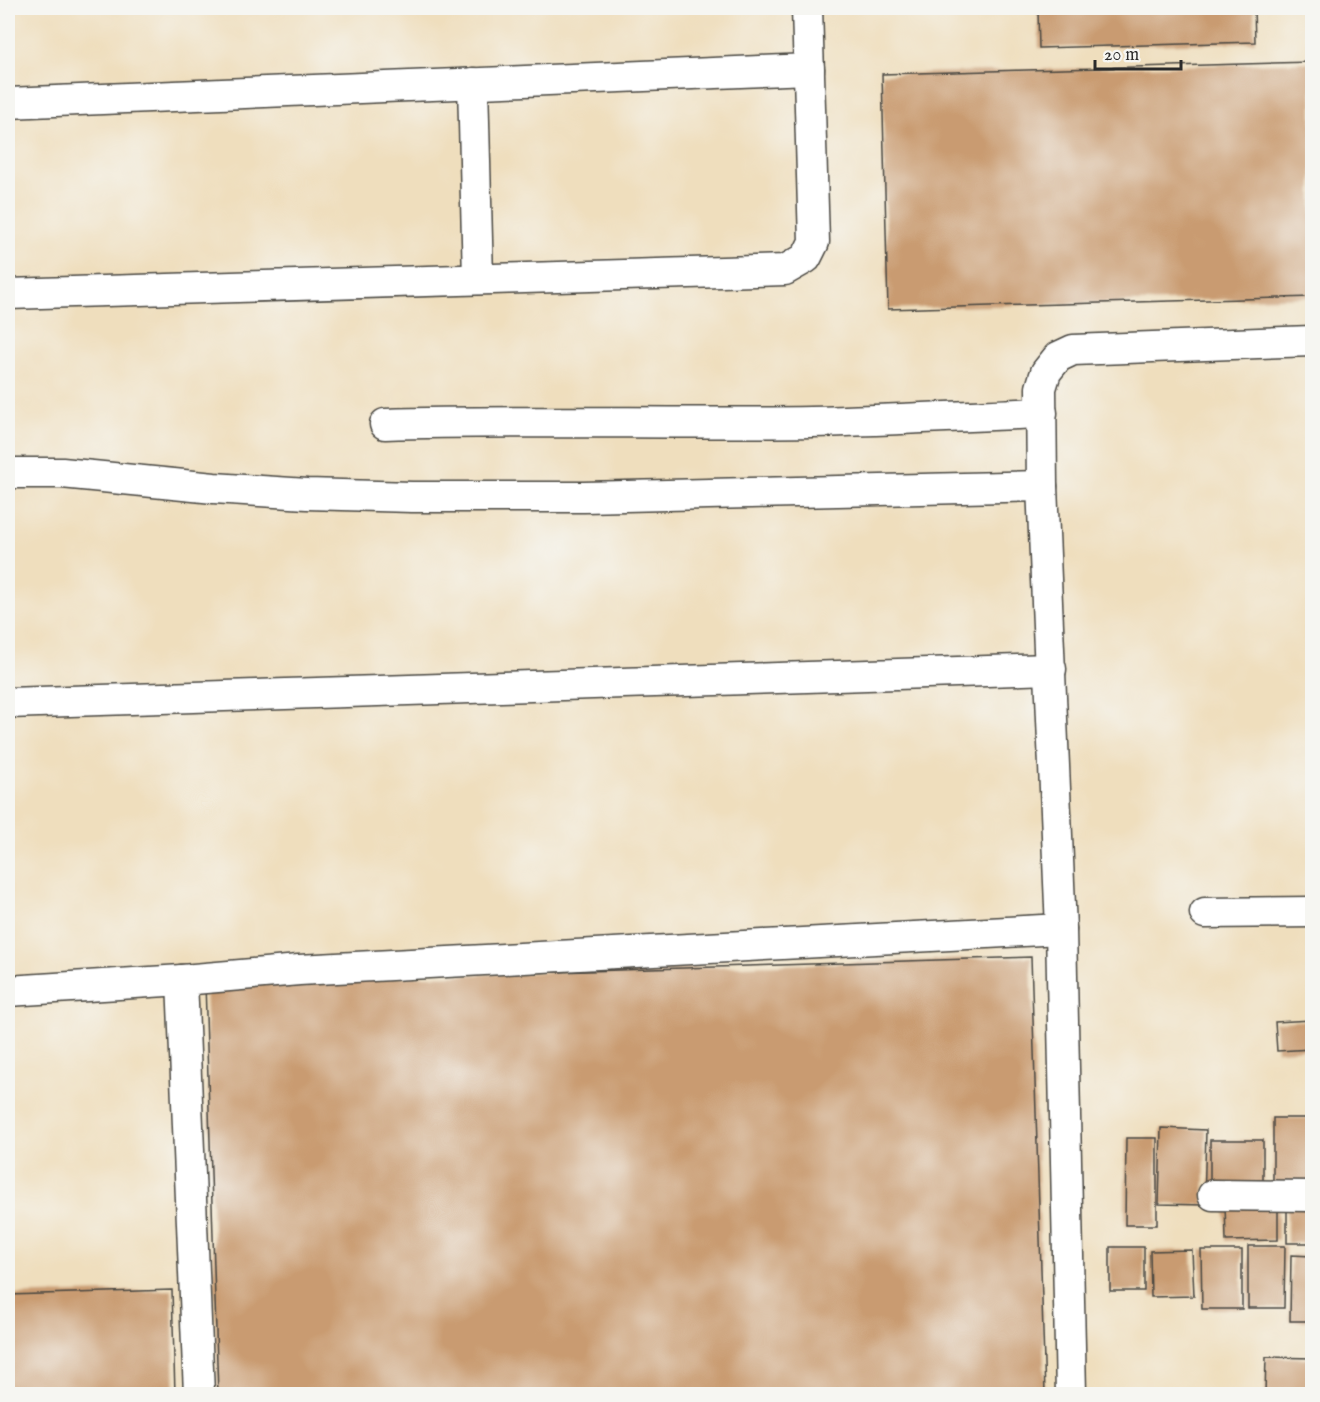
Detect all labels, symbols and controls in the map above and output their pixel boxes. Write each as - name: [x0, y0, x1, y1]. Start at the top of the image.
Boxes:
- scale bar: [1095, 33, 1180, 71]
- text: 20 m: [1104, 44, 1139, 67]

